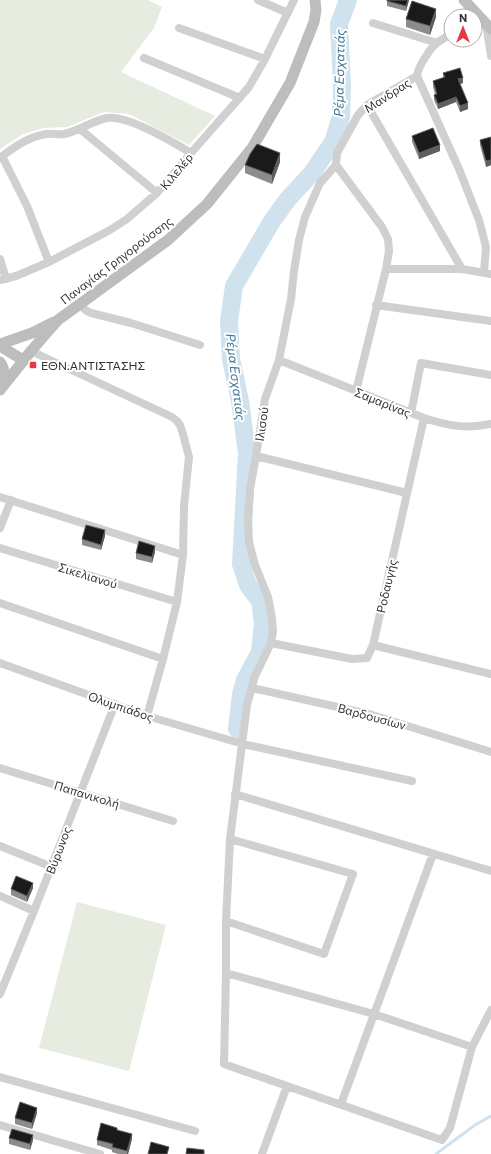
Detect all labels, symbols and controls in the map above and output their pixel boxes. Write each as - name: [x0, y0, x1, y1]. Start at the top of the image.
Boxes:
- north arrow: [443, 8, 483, 48]
- text: N: [459, 11, 467, 24]
- water label: Ρέμα Εσχατιάς: [330, 28, 348, 117]
- street label: Μανδρας: [361, 75, 413, 115]
- street label: Κιλελέρ: [157, 150, 195, 192]
- street label: Παναγίας Γρηγορούσσης: [57, 213, 175, 307]
- water label: Ρέμα Εσχατιάς: [223, 332, 249, 422]
- place label: ΕΘΝ.ΑΝΤΙΣΤΑΣΗΣ: [41, 358, 146, 372]
- marker: ΕΘΝ.ΑΝΤΙΣΤΑΣΗΣ: [28, 360, 38, 370]
- street label: Σαμαρίνας: [353, 384, 413, 420]
- street label: Ιλισού: [252, 406, 270, 442]
- street label: Ροδαυγής: [373, 558, 399, 614]
- street label: Σικελιανού: [57, 559, 119, 591]
- street label: Ολυμπιάδος: [87, 688, 156, 724]
- street label: Βαρδουσίων: [337, 700, 407, 732]
- street label: Παπανικολή: [53, 777, 121, 811]
- street label: Βύρωνος: [43, 824, 73, 876]

